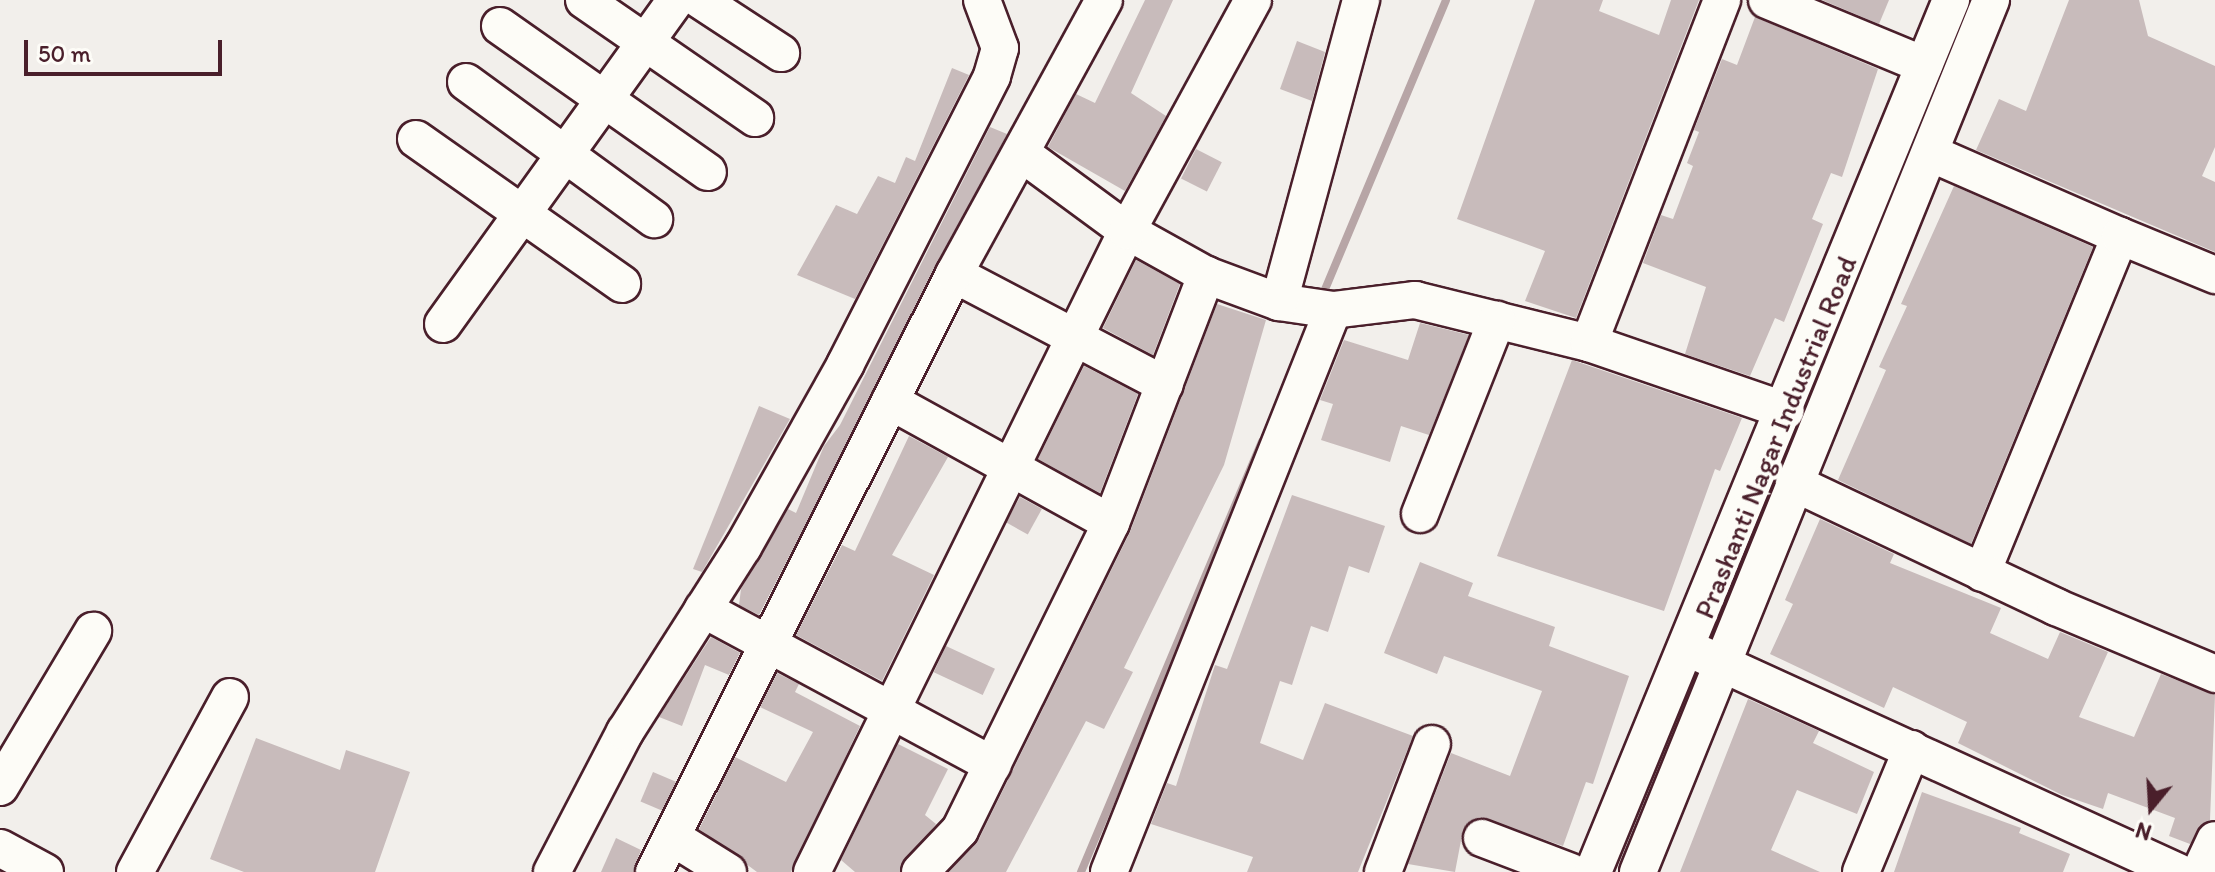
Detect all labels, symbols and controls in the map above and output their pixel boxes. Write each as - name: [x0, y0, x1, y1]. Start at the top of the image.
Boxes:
- scale bar: [28, 24, 226, 74]
- text: 50 m: [38, 39, 91, 68]
- street label: Prashanti Nagar Industrial Road: [1687, 251, 1863, 623]
- north arrow: [2111, 768, 2191, 848]
- text: N: [2132, 816, 2155, 846]

